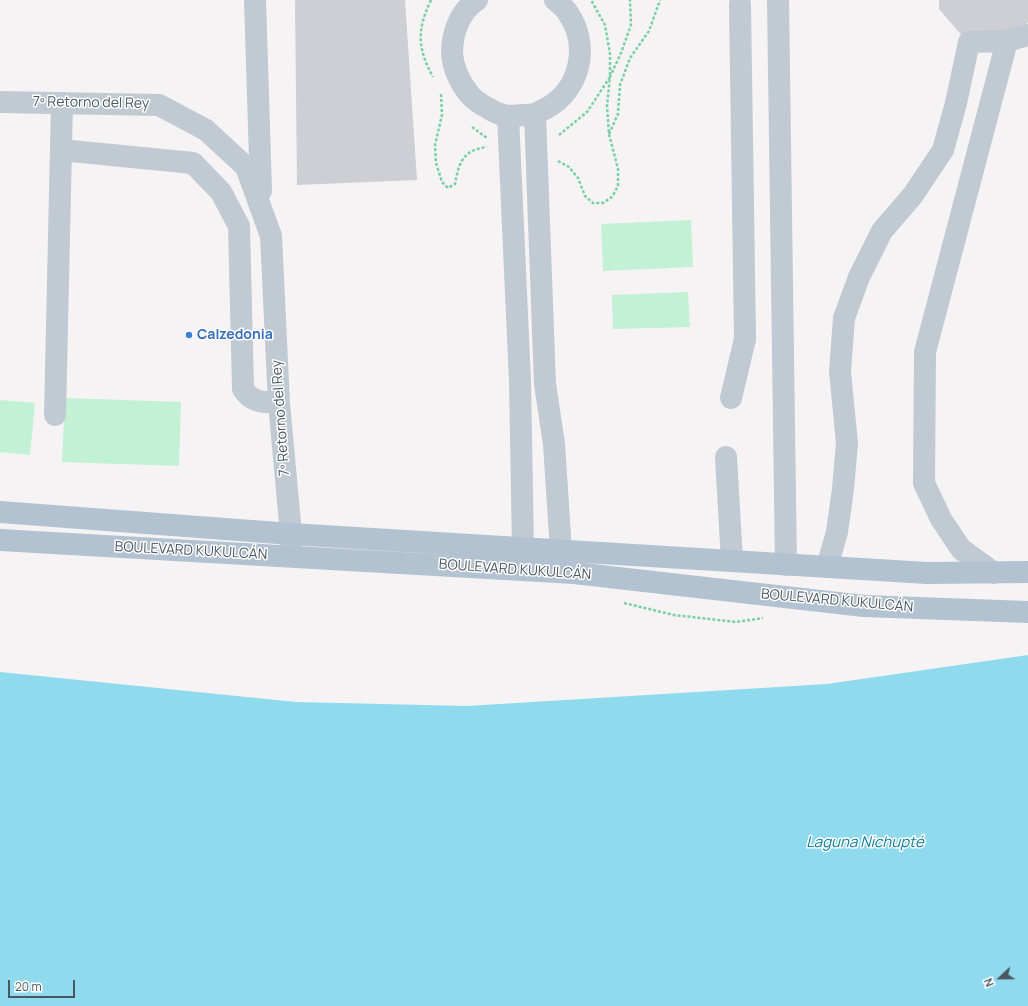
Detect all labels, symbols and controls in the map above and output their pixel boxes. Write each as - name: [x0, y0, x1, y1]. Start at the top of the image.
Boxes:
- street label: 7º Retorno del Rey: [33, 94, 149, 112]
- place label: Calzedonia: [197, 327, 273, 343]
- marker: Calzedonia: [184, 330, 194, 340]
- street label: 7º Retorno del Rey: [269, 359, 293, 477]
- street label: BOULEVARD KUKULCÁN: [114, 539, 268, 563]
- street label: BOULEVARD KUKULCÁN: [438, 556, 592, 584]
- street label: BOULEVARD KUKULCÁN: [760, 586, 914, 616]
- water label: Laguna Nichupté: [806, 834, 924, 852]
- north arrow: [980, 958, 1020, 998]
- scale bar: [10, 972, 77, 998]
- text: N: [980, 976, 997, 989]
- text: 20 m: [15, 978, 42, 995]

